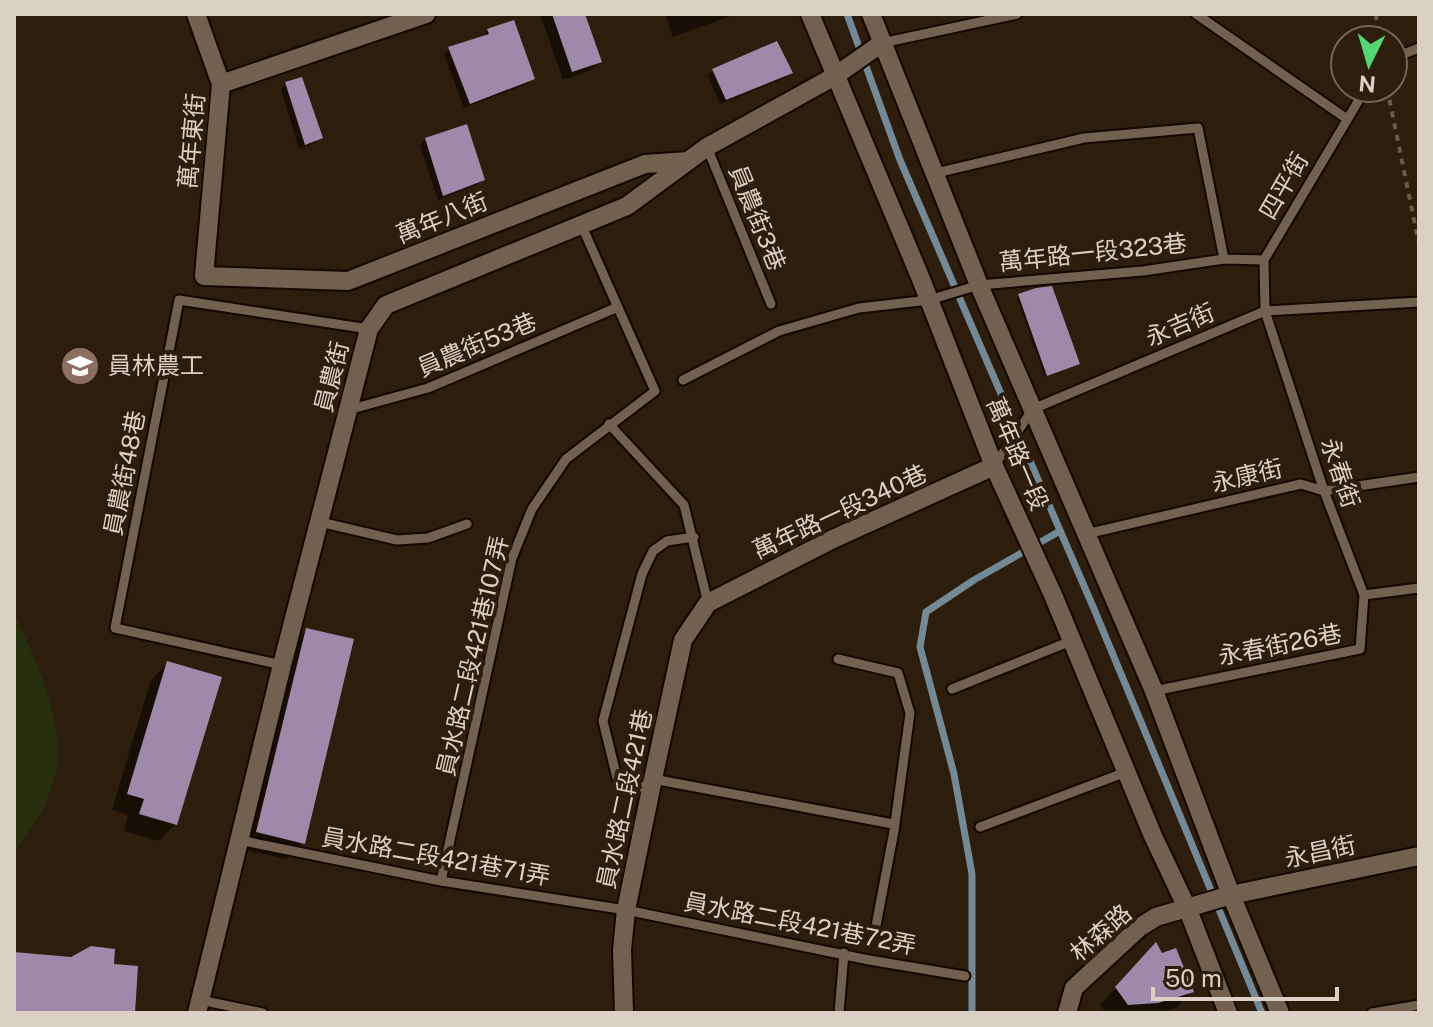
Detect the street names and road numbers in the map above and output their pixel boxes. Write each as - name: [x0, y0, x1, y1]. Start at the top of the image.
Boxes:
- street label: 萬年東街: [173, 92, 209, 190]
- street label: 四平街: [1253, 147, 1313, 224]
- street label: 員農街3巷: [724, 161, 792, 274]
- street label: 萬年八街: [392, 186, 491, 248]
- street label: 萬年路一段323巷: [998, 228, 1188, 276]
- street label: 永吉街: [1141, 297, 1218, 351]
- street label: 員農街53巷: [413, 306, 540, 382]
- street label: 員農街: [309, 338, 353, 415]
- street label: 萬年路一段: [982, 393, 1054, 514]
- street label: 員農街48巷: [98, 408, 150, 538]
- street label: 永春街: [1316, 434, 1366, 511]
- street label: 永康街: [1209, 453, 1285, 497]
- street label: 萬年路一段340巷: [748, 458, 931, 564]
- street label: 員水路二段421巷107弄: [431, 533, 513, 779]
- street label: 永春街26巷: [1216, 618, 1344, 670]
- street label: 員水路二段421巷: [591, 706, 657, 891]
- street label: 員水路二段421巷71弄: [320, 822, 553, 890]
- street label: 永昌街: [1282, 830, 1358, 872]
- street label: 員水路二段421巷72弄: [682, 887, 919, 959]
- street label: 林森路: [1064, 898, 1137, 966]

